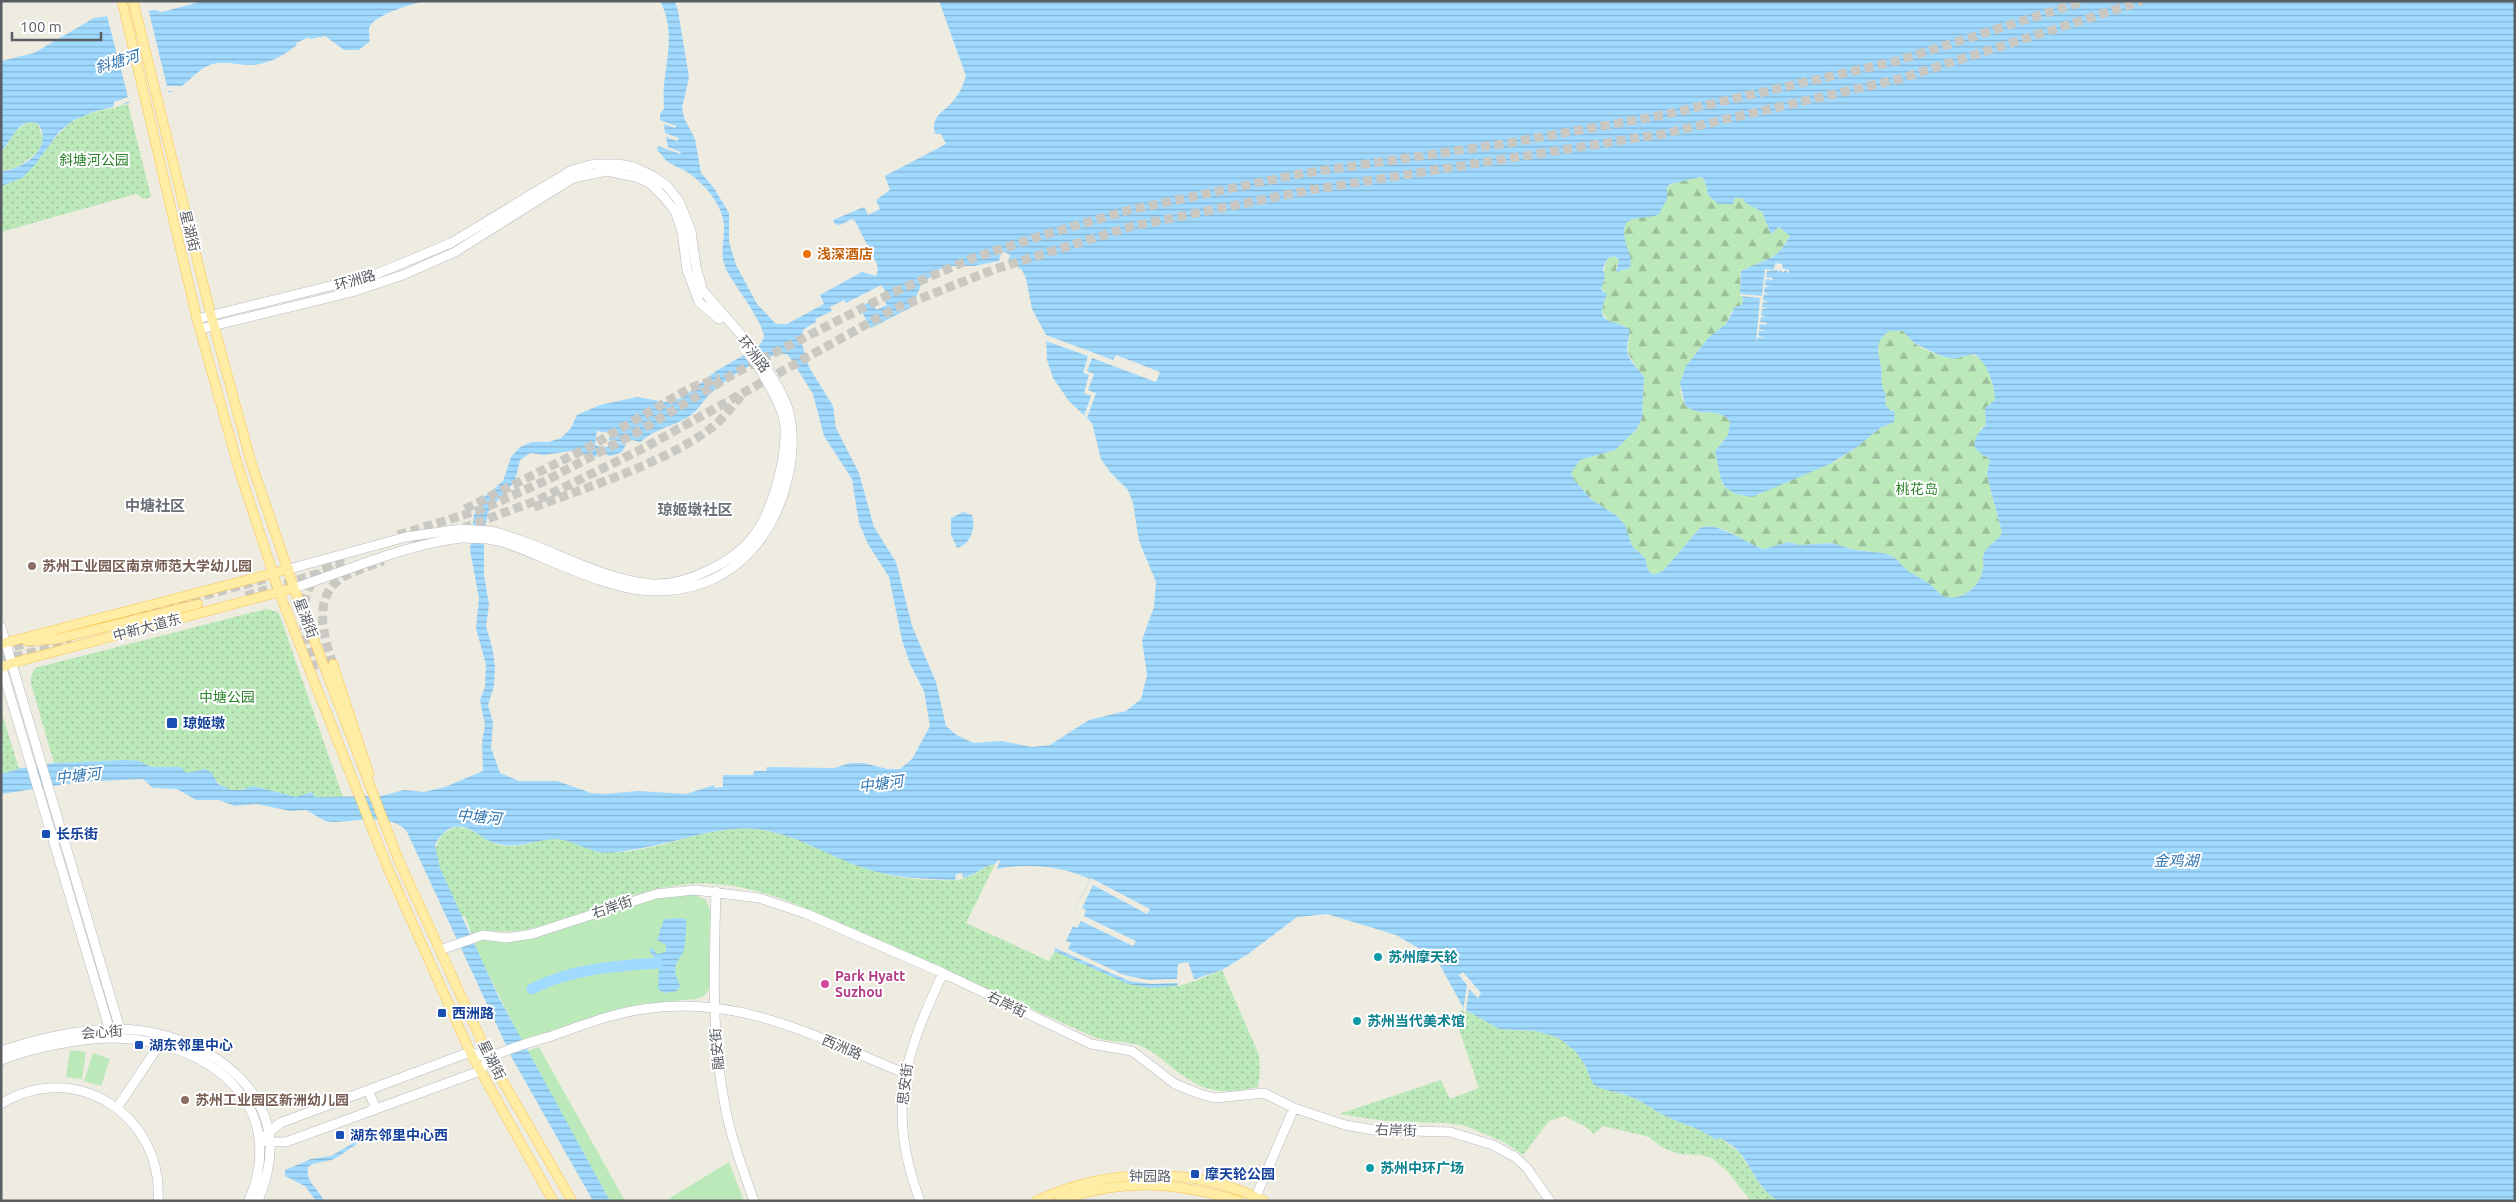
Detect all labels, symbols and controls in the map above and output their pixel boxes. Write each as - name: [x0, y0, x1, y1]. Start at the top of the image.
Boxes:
- scale bar: [12, 10, 101, 42]
- text: 100 m: [20, 18, 62, 35]
- water label: 斜塘河: [93, 46, 144, 76]
- park label: 斜塘河公园: [59, 152, 129, 168]
- street label: 星湖街: [177, 209, 203, 253]
- place label: 浅深酒店: [817, 246, 873, 262]
- marker: 浅深酒店: [801, 248, 813, 260]
- street label: 环洲路: [333, 267, 377, 293]
- street label: 环洲路: [735, 332, 773, 376]
- park label: 桃花岛: [1896, 481, 1938, 497]
- district label: 中塘社区: [125, 497, 185, 514]
- district label: 琼姬墩社区: [657, 501, 733, 518]
- place label: 苏州工业园区南京师范大学幼儿园: [42, 558, 252, 574]
- marker: 苏州工业园区南京师范大学幼儿园: [26, 560, 38, 572]
- street label: 星湖街: [291, 596, 321, 640]
- street label: 中新大道东: [111, 610, 183, 644]
- park label: 中塘公园: [199, 689, 255, 705]
- place label: 琼姬墩: [183, 715, 225, 731]
- marker: 琼姬墩: [165, 716, 179, 730]
- water label: 中塘河: [55, 764, 104, 786]
- water label: 中塘河: [857, 772, 907, 795]
- water label: 中塘河: [456, 806, 505, 827]
- place label: 长乐街: [56, 826, 98, 842]
- marker: 长乐街: [40, 828, 52, 840]
- water label: 金鸡湖: [2153, 852, 2200, 869]
- street label: 右岸街: [590, 893, 634, 921]
- place label: 苏州摩天轮: [1388, 949, 1458, 965]
- marker: 苏州摩天轮: [1372, 951, 1384, 963]
- place label: Park Hyatt Suzhou: [835, 968, 905, 1000]
- marker: Park Hyatt Suzhou: [819, 978, 831, 990]
- street label: 右岸街: [985, 988, 1029, 1020]
- place label: 西洲路: [452, 1005, 494, 1021]
- marker: 西洲路: [436, 1007, 448, 1019]
- place label: 苏州当代美术馆: [1367, 1013, 1465, 1029]
- marker: 苏州当代美术馆: [1351, 1015, 1363, 1027]
- street label: 会心街: [80, 1023, 124, 1041]
- street label: 融安街: [707, 1027, 727, 1071]
- street label: 西洲路: [820, 1031, 864, 1063]
- place label: 湖东邻里中心: [149, 1037, 233, 1053]
- street label: 星湖街: [475, 1038, 509, 1082]
- marker: 湖东邻里中心: [133, 1039, 145, 1051]
- street label: 思安街: [895, 1062, 915, 1106]
- place label: 苏州工业园区新洲幼儿园: [195, 1092, 349, 1108]
- marker: 苏州工业园区新洲幼儿园: [179, 1094, 191, 1106]
- street label: 右岸街: [1375, 1121, 1417, 1139]
- place label: 湖东邻里中心西: [350, 1127, 448, 1143]
- marker: 湖东邻里中心西: [334, 1129, 346, 1141]
- place label: 苏州中环广场: [1380, 1160, 1464, 1176]
- marker: 苏州中环广场: [1364, 1162, 1376, 1174]
- place label: 摩天轮公园: [1205, 1166, 1275, 1182]
- street label: 钟园路: [1129, 1168, 1171, 1184]
- marker: 摩天轮公园: [1189, 1168, 1201, 1180]

